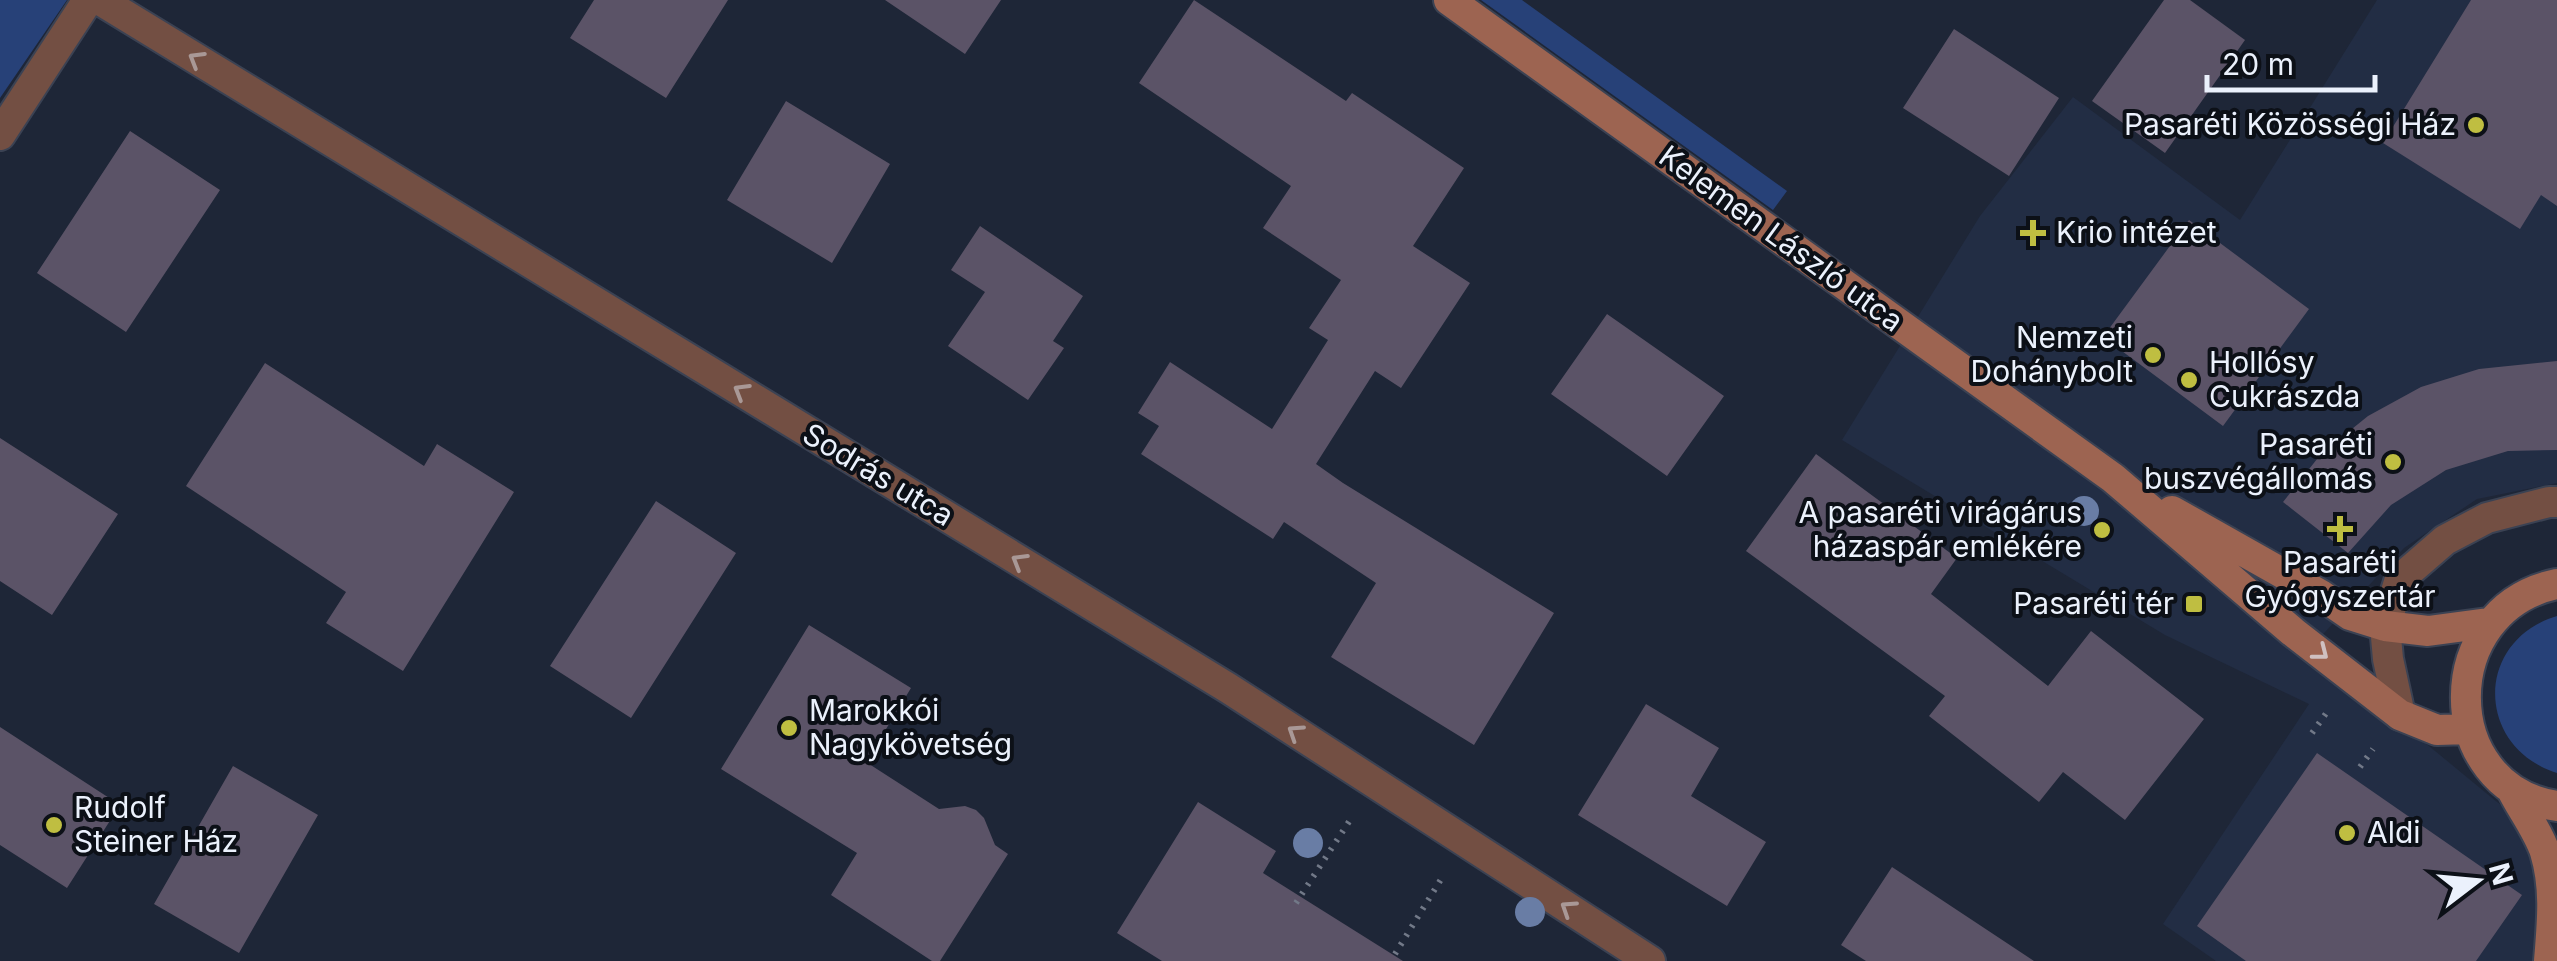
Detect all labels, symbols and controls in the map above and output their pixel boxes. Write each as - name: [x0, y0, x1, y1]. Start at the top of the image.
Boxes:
- scale bar: [2207, 30, 2374, 92]
- text: 20 m: [2222, 46, 2294, 82]
- one-way arrow: [189, 52, 207, 71]
- place label: Pasaréti Közösségi Ház: [2124, 106, 2456, 142]
- marker: Pasaréti Közösségi Ház: [2465, 114, 2487, 136]
- street label: Kelemen László utca: [1653, 138, 1911, 339]
- place label: Krio intézet: [2056, 214, 2217, 250]
- marker: Krio intézet: [2020, 220, 2046, 246]
- place label: Nemzeti Dohánybolt: [1971, 319, 2133, 389]
- marker: Nemzeti Dohánybolt: [2142, 344, 2164, 366]
- place label: Hollósy Cukrászda: [2209, 344, 2360, 414]
- marker: Hollósy Cukrászda: [2178, 369, 2200, 391]
- one-way arrow: [734, 385, 752, 404]
- street label: Sodrás utca: [797, 415, 960, 533]
- place label: Pasaréti buszvégállomás: [2144, 426, 2373, 496]
- marker: Pasaréti buszvégállomás: [2382, 451, 2404, 473]
- place label: A pasaréti virágárus házaspár emlékére: [1798, 494, 2082, 564]
- marker: Pasaréti Gyógyszertár: [2329, 518, 2351, 540]
- marker: A pasaréti virágárus házaspár emlékére: [2091, 519, 2113, 541]
- place label: Pasaréti Gyógyszertár: [2244, 544, 2436, 614]
- one-way arrow: [1012, 554, 1030, 573]
- place label: Pasaréti tér: [2013, 585, 2174, 621]
- marker: Pasaréti tér: [2183, 593, 2205, 615]
- one-way arrow: [2310, 642, 2328, 659]
- place label: Marokkói Nagykövetség: [809, 692, 1012, 762]
- marker: Marokkói Nagykövetség: [778, 717, 800, 739]
- one-way arrow: [1288, 725, 1306, 744]
- place label: Rudolf Steiner Ház: [74, 789, 238, 859]
- marker: Rudolf Steiner Ház: [43, 814, 65, 836]
- place label: Aldi: [2367, 814, 2421, 850]
- marker: Aldi: [2336, 822, 2358, 844]
- north arrow: [2427, 831, 2527, 931]
- text: N: [2482, 859, 2520, 889]
- one-way arrow: [1561, 901, 1579, 920]

